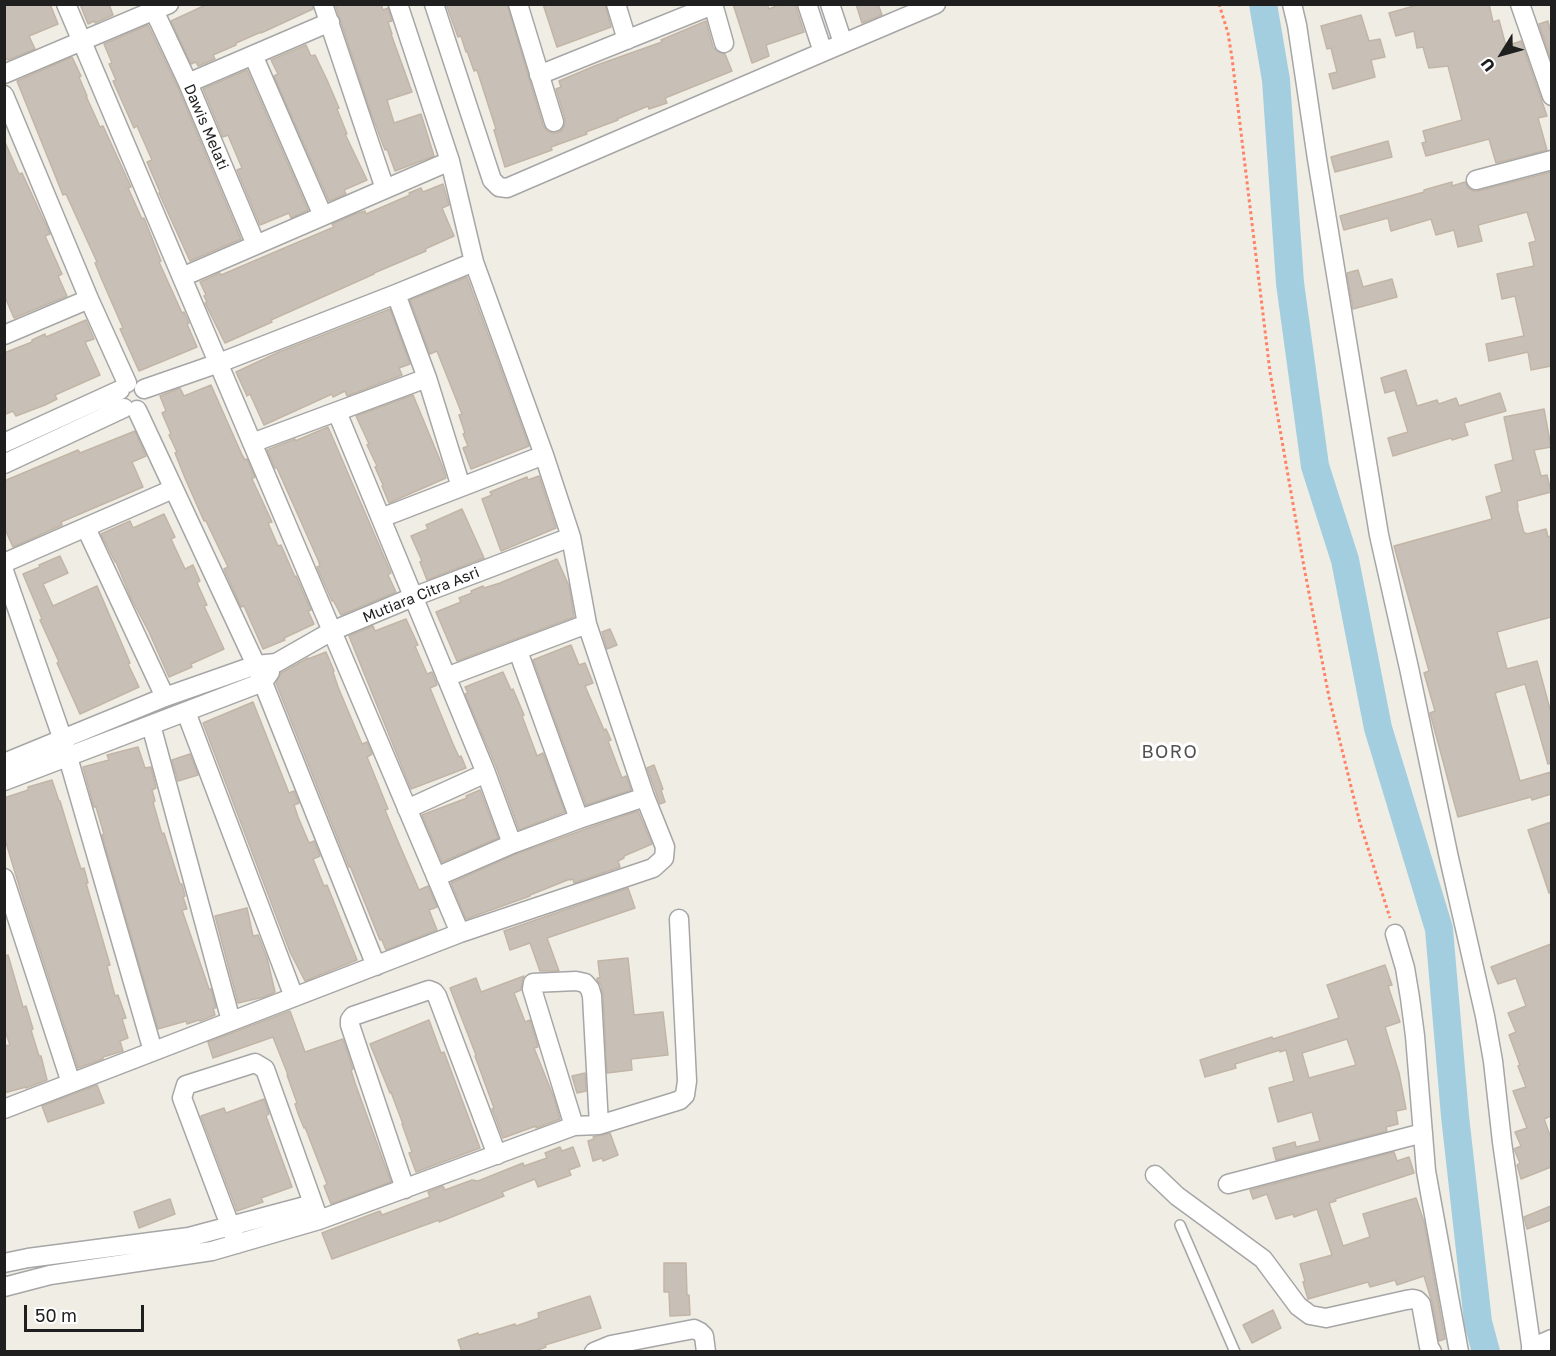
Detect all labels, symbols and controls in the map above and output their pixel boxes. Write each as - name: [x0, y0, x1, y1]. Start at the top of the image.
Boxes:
- north arrow: [1472, 24, 1532, 84]
- text: U: [1476, 54, 1499, 76]
- street label: Dawis Melati: [180, 81, 232, 173]
- street label: Mutiara Citra Asri: [360, 563, 482, 627]
- district label: BORO: [1142, 741, 1198, 763]
- scale bar: [27, 1293, 147, 1331]
- text: 50 m: [35, 1304, 77, 1326]

